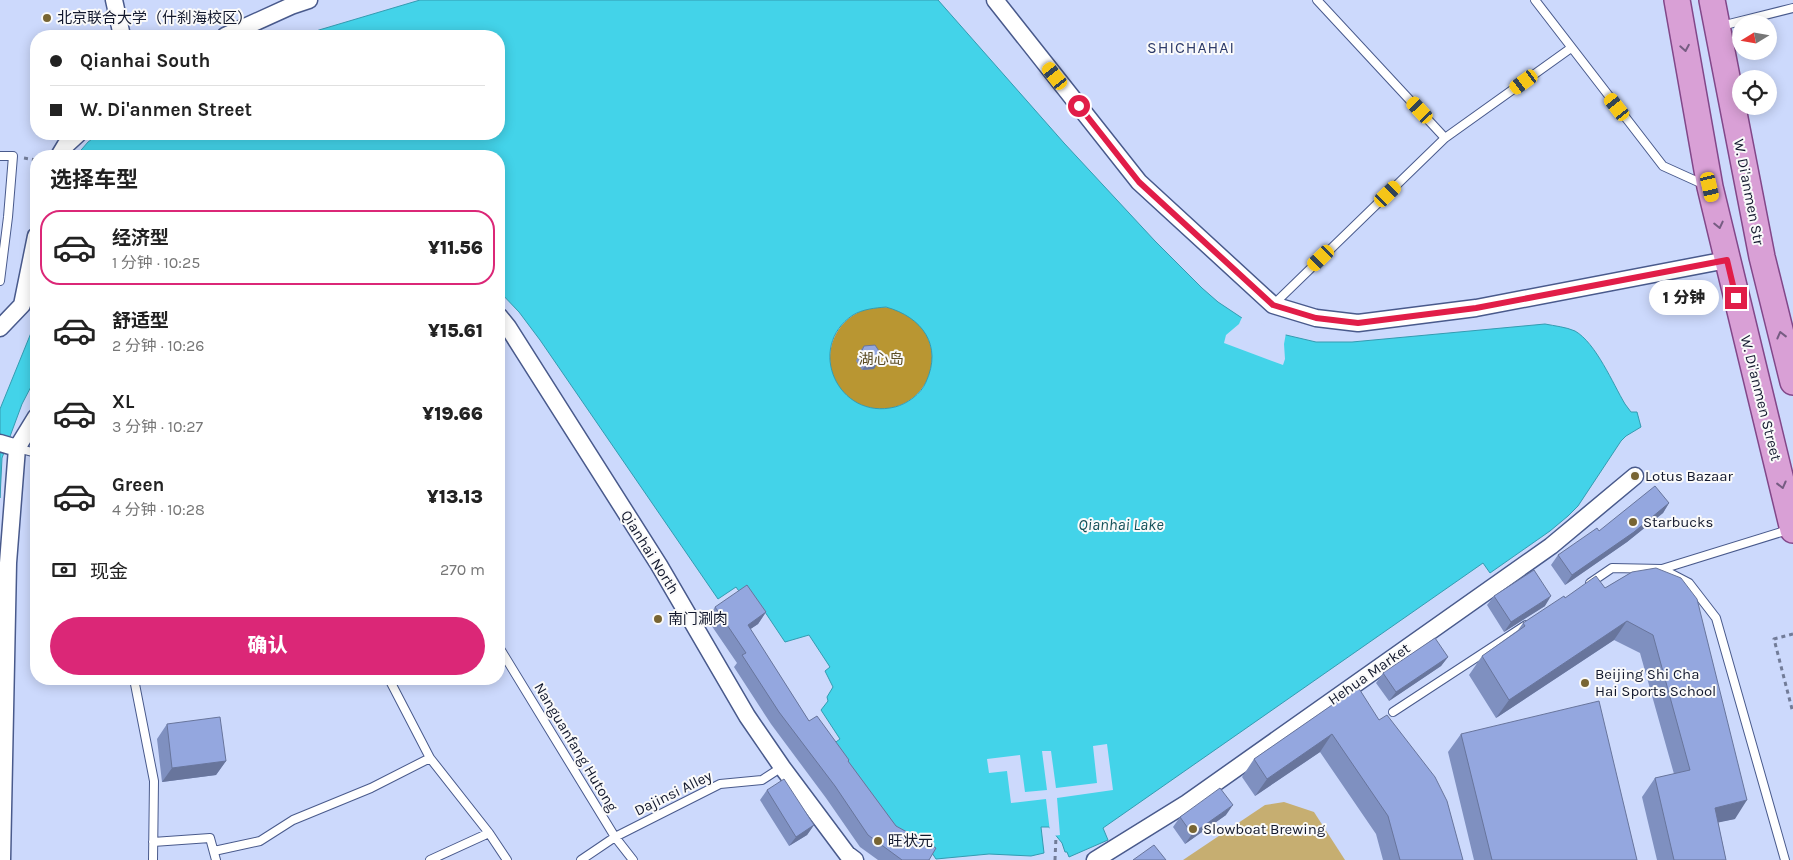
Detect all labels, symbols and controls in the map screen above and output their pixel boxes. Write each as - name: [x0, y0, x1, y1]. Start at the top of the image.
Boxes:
- place label: 北京联合大学（什刹海校区）: [57, 9, 252, 27]
- marker: 北京联合大学（什刹海校区）: [41, 12, 53, 24]
- north arrow: [1732, 15, 1778, 60]
- map controls: [1732, 15, 1777, 115]
- district label: SHICHAHAI: [1147, 38, 1235, 57]
- one-way arrow: [1680, 44, 1690, 52]
- text: Qianhai South: [80, 50, 210, 72]
- car: [1039, 60, 1070, 92]
- car: [1507, 67, 1540, 97]
- button: locate: [1732, 70, 1777, 115]
- car: [1601, 91, 1632, 123]
- car: [1404, 94, 1435, 126]
- route start: [1068, 95, 1090, 117]
- text: W. Di'anmen Street: [80, 99, 252, 121]
- street label: W. Di'anmen Str: [1730, 137, 1768, 247]
- text: 选择车型: [50, 167, 138, 193]
- car: [1699, 171, 1720, 203]
- car: [1372, 178, 1404, 210]
- one-way arrow: [1713, 220, 1724, 229]
- icon: car: [52, 225, 97, 270]
- text: 经济型: [112, 227, 169, 249]
- text: ¥11.56: [428, 237, 483, 259]
- car: [1305, 242, 1337, 274]
- text: 1 分钟 · 10:25: [112, 253, 200, 272]
- callout: 1 分钟: [1648, 280, 1718, 316]
- route end: [1725, 287, 1747, 309]
- text: 1 分钟: [1663, 288, 1705, 307]
- icon: car: [52, 308, 97, 353]
- text: 舒适型: [112, 310, 169, 332]
- text: ¥15.61: [428, 320, 483, 342]
- one-way arrow: [1776, 331, 1787, 340]
- street label: W. Di'anmen Street: [1737, 333, 1785, 463]
- text: 2 分钟 · 10:26: [112, 336, 204, 355]
- park label: 湖心岛: [858, 350, 904, 368]
- icon: car: [52, 391, 97, 436]
- text: XL: [112, 391, 134, 413]
- text: ¥19.66: [422, 403, 483, 425]
- text: 3 分钟 · 10:27: [112, 417, 203, 436]
- place label: Lotus Bazaar: [1645, 467, 1734, 485]
- marker: Lotus Bazaar: [1629, 470, 1641, 482]
- icon: car: [52, 474, 97, 519]
- text: Green: [112, 474, 164, 496]
- one-way arrow: [1776, 480, 1787, 489]
- text: ¥13.13: [427, 486, 483, 508]
- text: 4 分钟 · 10:28: [112, 500, 205, 519]
- street label: Qianhai North: [617, 507, 683, 597]
- place label: Starbucks: [1643, 513, 1713, 531]
- water label: Qianhai Lake: [1078, 515, 1164, 534]
- marker: Starbucks: [1627, 516, 1639, 528]
- icon: cash: [50, 556, 78, 584]
- text: 270 m: [440, 560, 485, 579]
- text: 现金: [90, 561, 128, 583]
- place label: 南门涮肉: [668, 610, 728, 628]
- marker: 南门涮肉: [652, 613, 664, 625]
- button: 确认: [50, 617, 485, 675]
- street label: Hehua Market: [1325, 639, 1414, 709]
- place label: Beijing Shi Cha Hai Sports School: [1595, 665, 1716, 700]
- marker: Beijing Shi Cha Hai Sports School: [1579, 677, 1591, 689]
- street label: Nanguanfang Hutong: [530, 679, 622, 815]
- street label: Dajinsi Alley: [631, 766, 715, 820]
- place label: Slowboat Brewing: [1203, 820, 1326, 838]
- marker: Slowboat Brewing: [1187, 823, 1199, 835]
- place label: 旺状元: [888, 832, 933, 850]
- marker: 旺状元: [872, 835, 884, 847]

